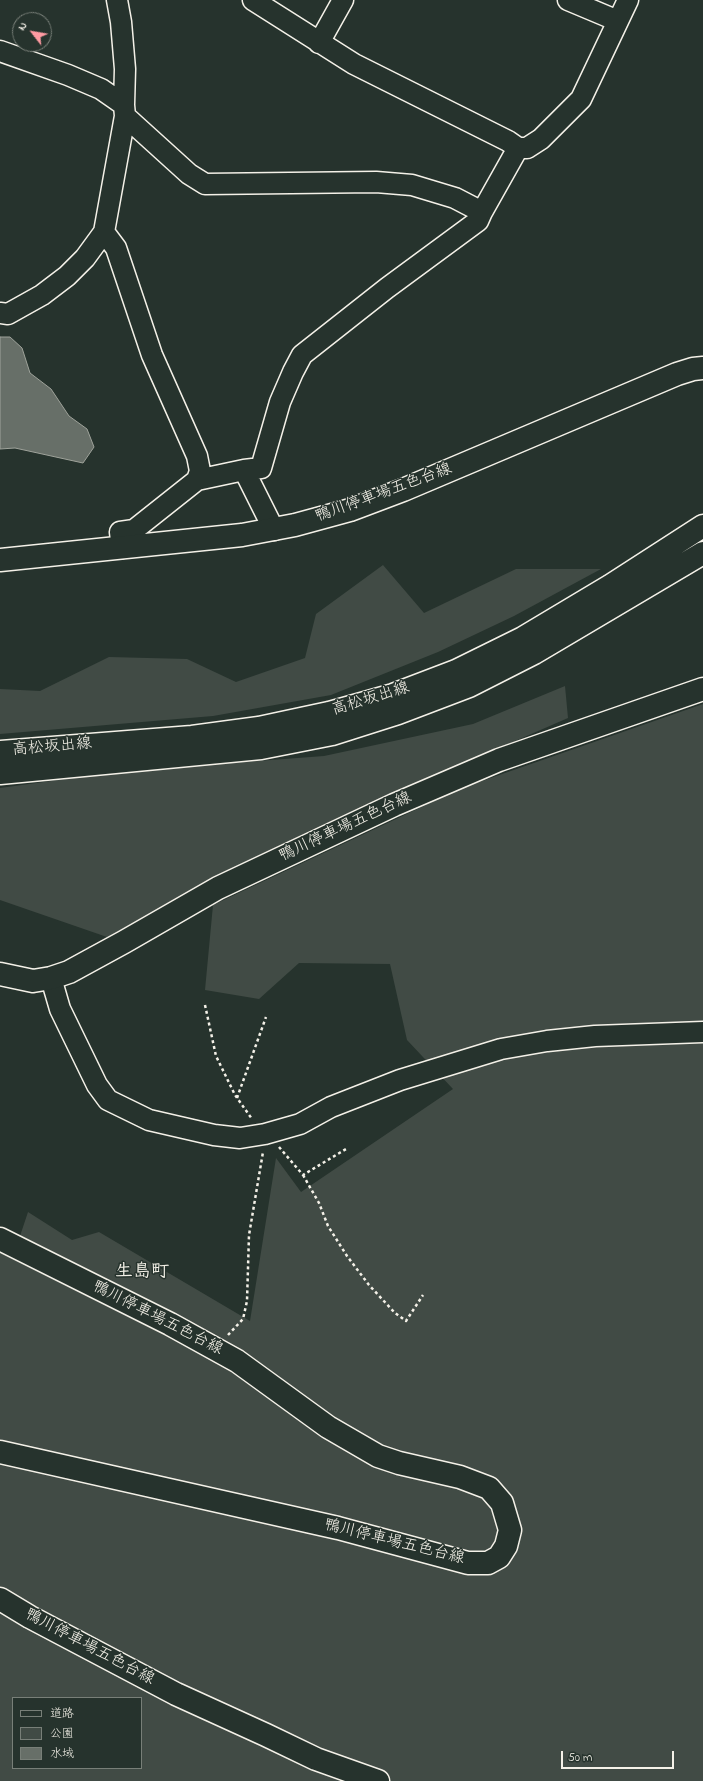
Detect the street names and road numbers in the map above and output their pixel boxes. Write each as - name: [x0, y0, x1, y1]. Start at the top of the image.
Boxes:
- street label: 鴨川停車場五色台線: [313, 460, 455, 528]
- street label: 高松坂出線: [330, 679, 412, 721]
- street label: 高松坂出線: [11, 735, 93, 761]
- street label: 鴨川停車場五色台線: [277, 789, 415, 867]
- street label: 鴨川停車場五色台線: [88, 1278, 226, 1360]
- street label: 鴨川停車場五色台線: [322, 1516, 466, 1570]
- street label: 鴨川停車場五色台線: [21, 1606, 157, 1690]

